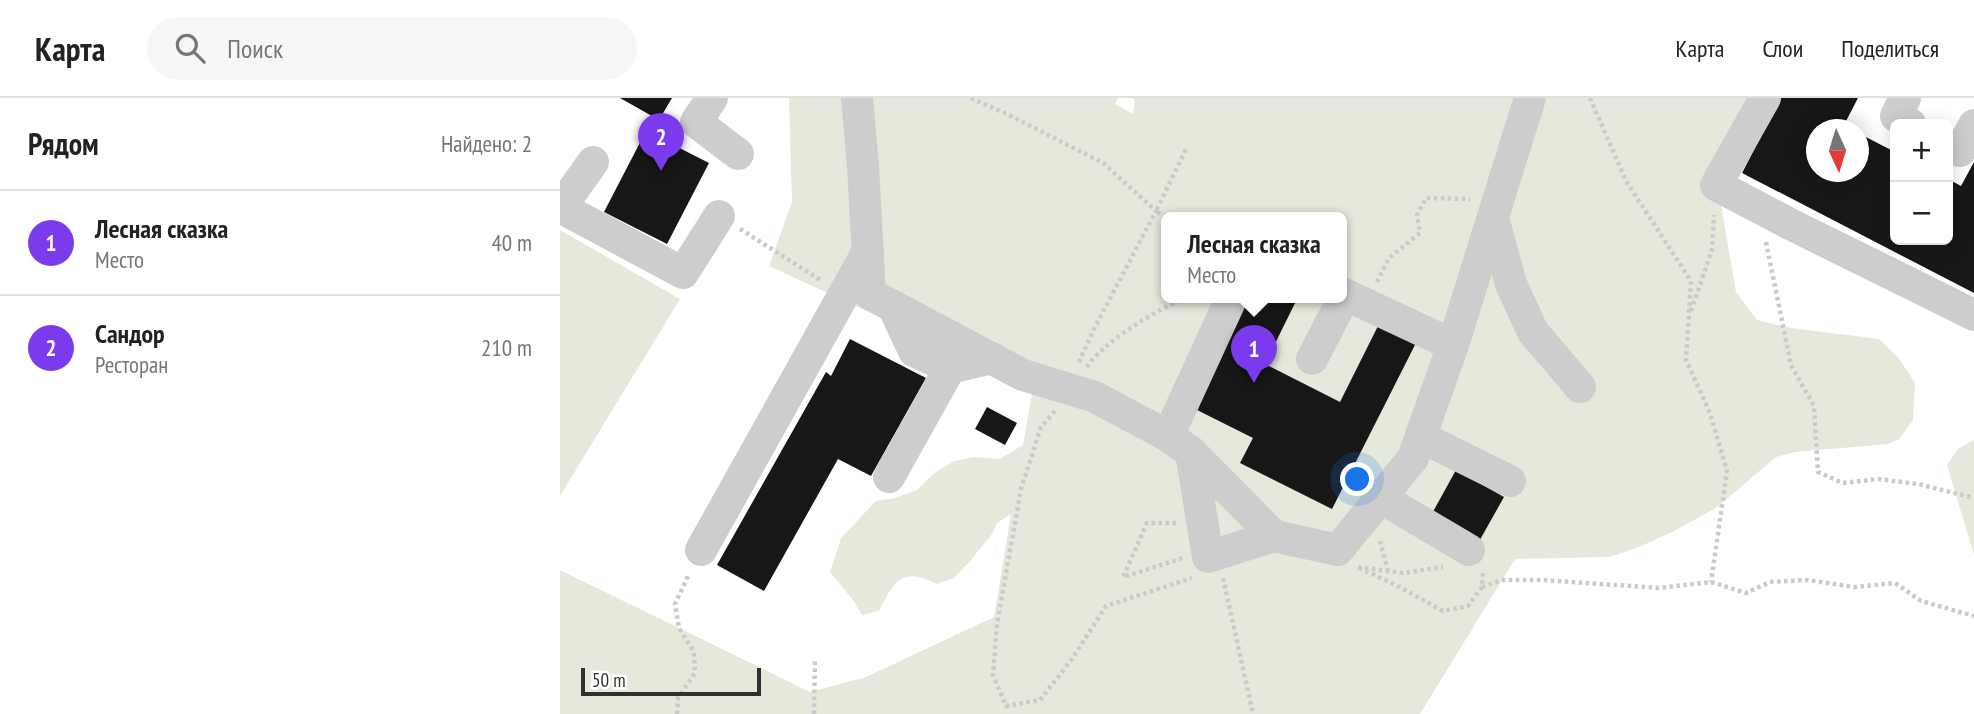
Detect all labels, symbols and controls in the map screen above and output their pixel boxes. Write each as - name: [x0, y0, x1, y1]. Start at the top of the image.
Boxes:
- search box: [147, 17, 637, 80]
- text: Карта: [35, 27, 105, 70]
- icon: search: [171, 29, 209, 67]
- text: Поиск: [227, 32, 283, 65]
- text: Карта: [1676, 33, 1724, 64]
- text: Слои: [1762, 33, 1803, 64]
- text: Поделиться: [1841, 33, 1939, 64]
- pin: 2: [638, 113, 684, 171]
- north arrow: [1806, 119, 1869, 182]
- map controls: [1890, 119, 1953, 245]
- button: +: [1890, 119, 1953, 182]
- text: Рядом: [28, 124, 99, 163]
- text: Найдено: 2: [441, 129, 532, 158]
- button: −: [1890, 182, 1953, 245]
- text: Лесная сказка: [95, 212, 228, 245]
- popup: [1161, 212, 1347, 303]
- text: Лесная сказка: [1187, 227, 1321, 260]
- text: 1: [46, 228, 57, 257]
- text: 40 m: [491, 228, 532, 257]
- text: Место: [95, 245, 144, 274]
- text: Место: [1187, 260, 1236, 289]
- text: Сандор: [95, 317, 165, 350]
- pin: 1: [1231, 325, 1277, 383]
- text: 2: [46, 333, 57, 362]
- text: 210 m: [481, 333, 532, 362]
- text: Ресторан: [95, 350, 168, 379]
- your location: [1340, 462, 1374, 496]
- scale bar: [581, 665, 761, 697]
- text: 50 m: [592, 668, 626, 692]

